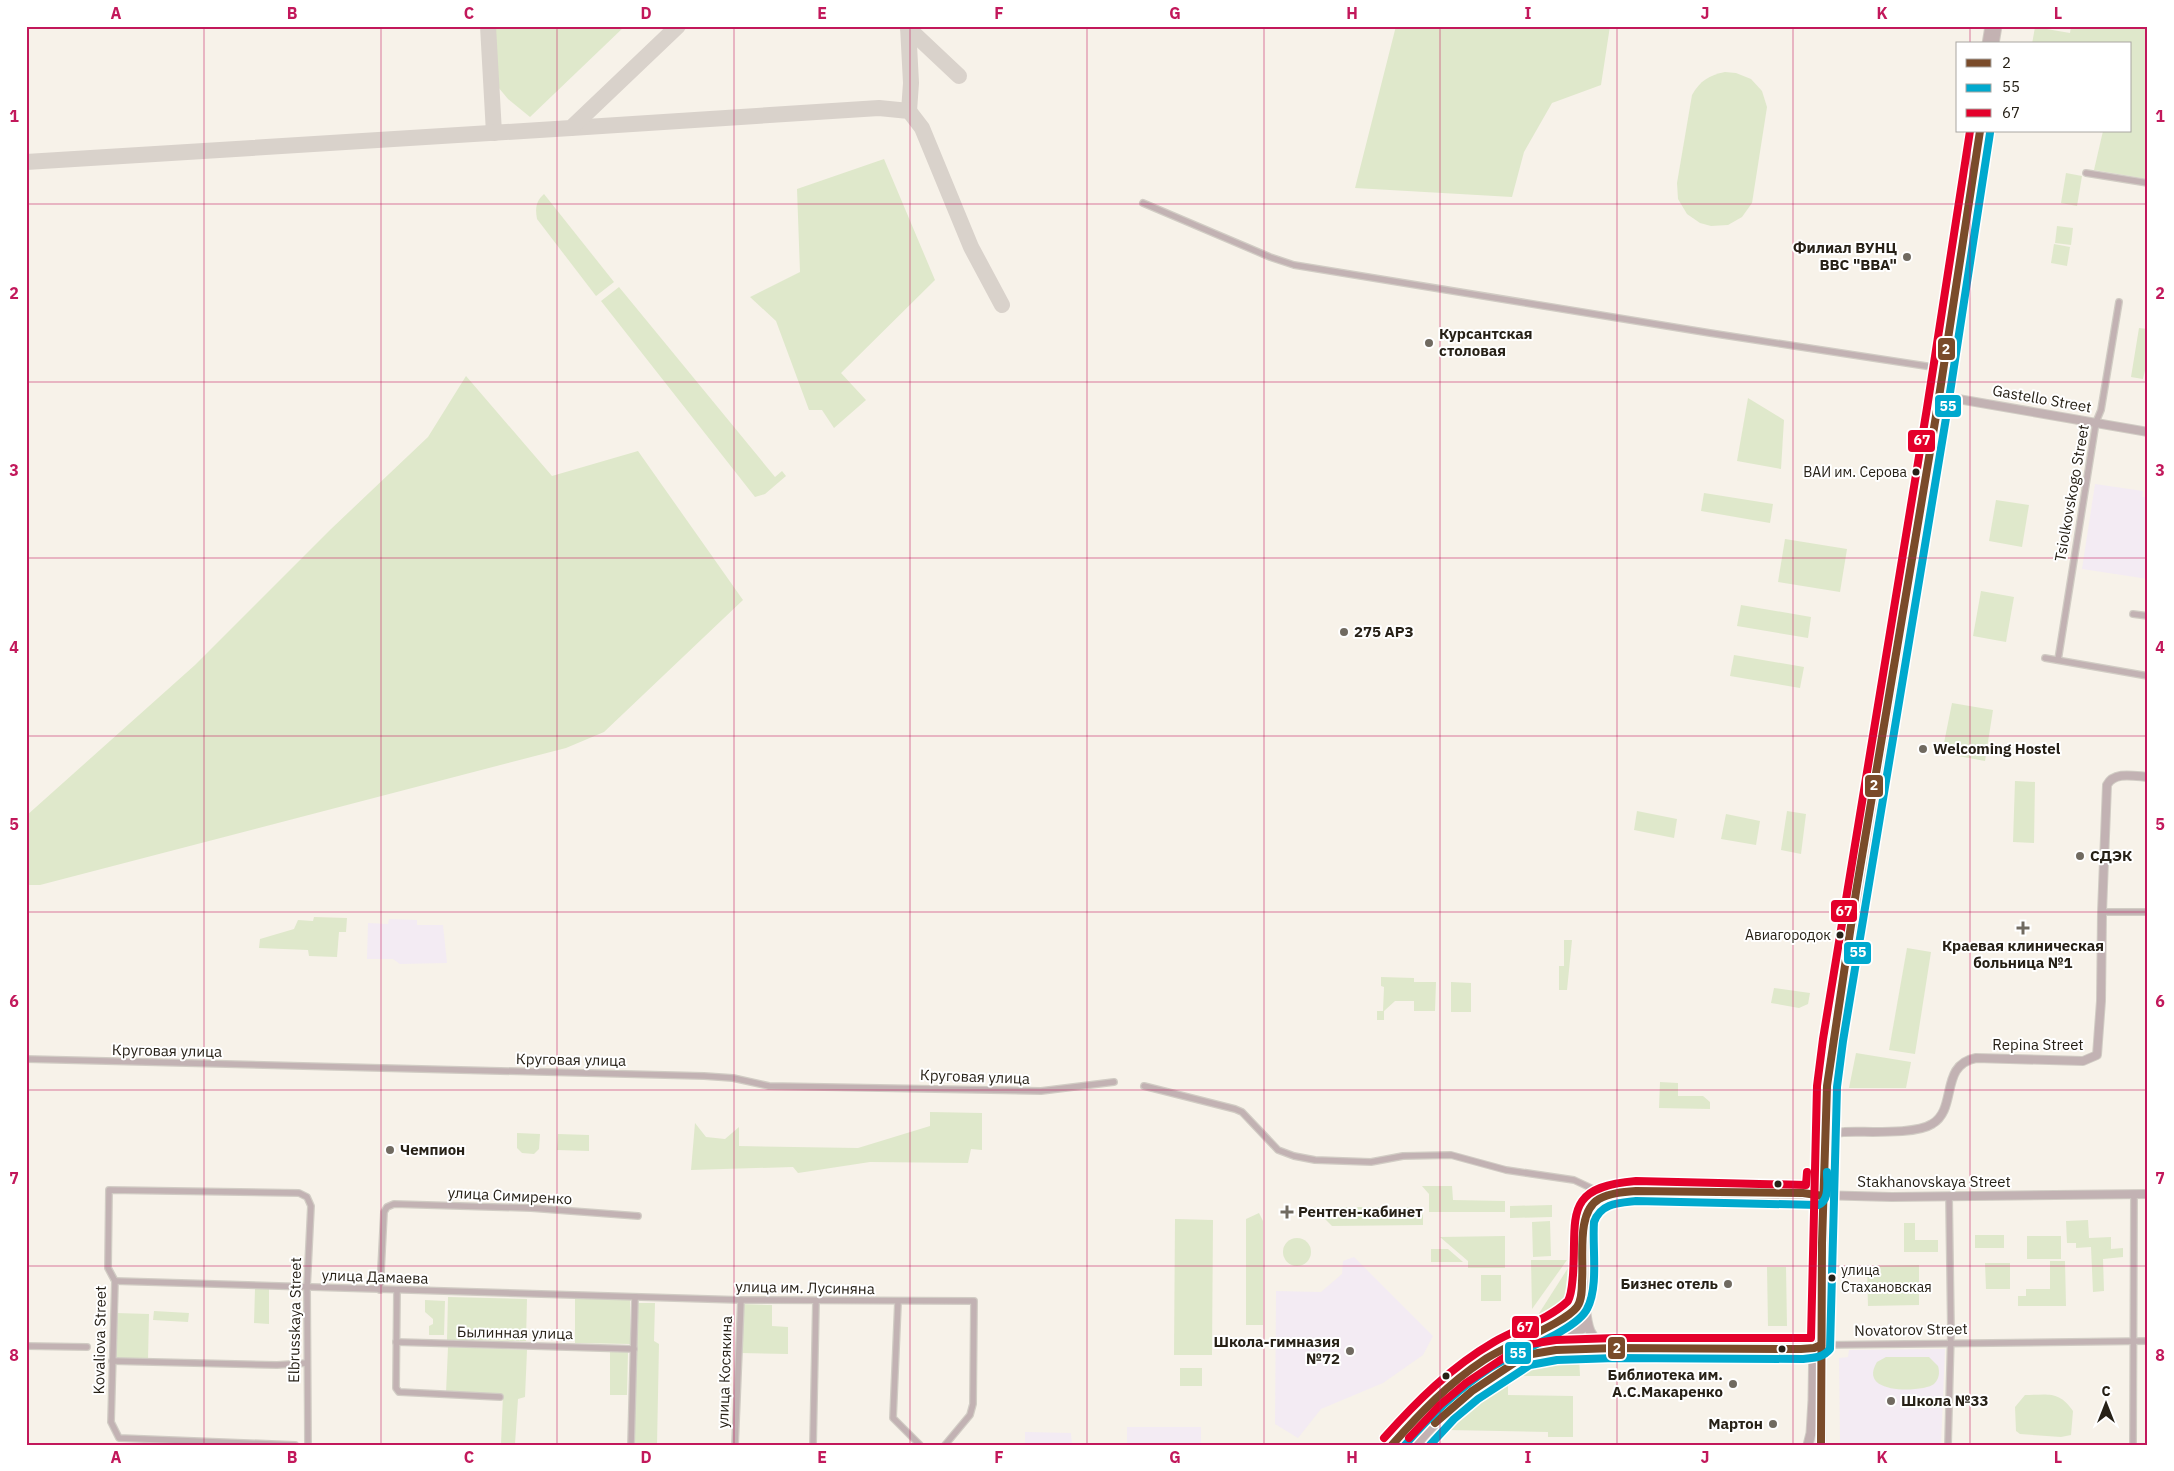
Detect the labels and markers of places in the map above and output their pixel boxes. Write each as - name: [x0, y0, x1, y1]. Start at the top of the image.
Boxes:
- place label: Филиал ВУНЦ ВВС "ВВА": [1793, 238, 1897, 274]
- marker: Филиал ВУНЦ ВВС "ВВА": [1901, 251, 1913, 263]
- place label: Курсантская столовая: [1439, 324, 1533, 360]
- marker: Курсантская столовая: [1423, 337, 1435, 349]
- place label: ВАИ им. Серова: [1803, 463, 1908, 481]
- marker: ВАИ им. Серова: [1911, 467, 1921, 477]
- place label: 275 АРЗ: [1354, 622, 1413, 641]
- marker: 275 АРЗ: [1338, 626, 1350, 638]
- place label: Welcoming Hostel: [1933, 739, 2061, 758]
- marker: Welcoming Hostel: [1917, 743, 1929, 755]
- place label: СДЭК: [2090, 846, 2132, 865]
- marker: СДЭК: [2074, 850, 2086, 862]
- marker: Краевая клиническая больница №1: [2016, 921, 2030, 935]
- place label: Авиагородок: [1745, 926, 1831, 944]
- marker: Авиагородок: [1835, 930, 1845, 940]
- place label: Краевая клиническая больница №1: [1942, 936, 2104, 972]
- place label: Чемпион: [400, 1140, 465, 1159]
- marker: Чемпион: [384, 1144, 396, 1156]
- unlabelled marker: [1773, 1179, 1783, 1189]
- place label: Рентген-кабинет: [1298, 1202, 1423, 1221]
- marker: Рентген-кабинет: [1280, 1205, 1294, 1219]
- place label: улица Стахановская: [1841, 1261, 1932, 1296]
- marker: улица Стахановская: [1827, 1273, 1837, 1283]
- place label: Бизнес отель: [1620, 1274, 1719, 1293]
- marker: Бизнес отель: [1722, 1278, 1734, 1290]
- place label: Школа-гимназия №72: [1213, 1332, 1340, 1368]
- unlabelled marker: [1777, 1344, 1787, 1354]
- marker: Школа-гимназия №72: [1344, 1345, 1356, 1357]
- place label: Библиотека им. А.С.Макаренко: [1608, 1365, 1723, 1401]
- unlabelled marker: [1441, 1371, 1451, 1381]
- marker: Библиотека им. А.С.Макаренко: [1727, 1378, 1739, 1390]
- place label: Школа №33: [1901, 1391, 1989, 1410]
- marker: Школа №33: [1885, 1395, 1897, 1407]
- place label: Мартон: [1708, 1414, 1763, 1433]
- marker: Мартон: [1767, 1418, 1779, 1430]

